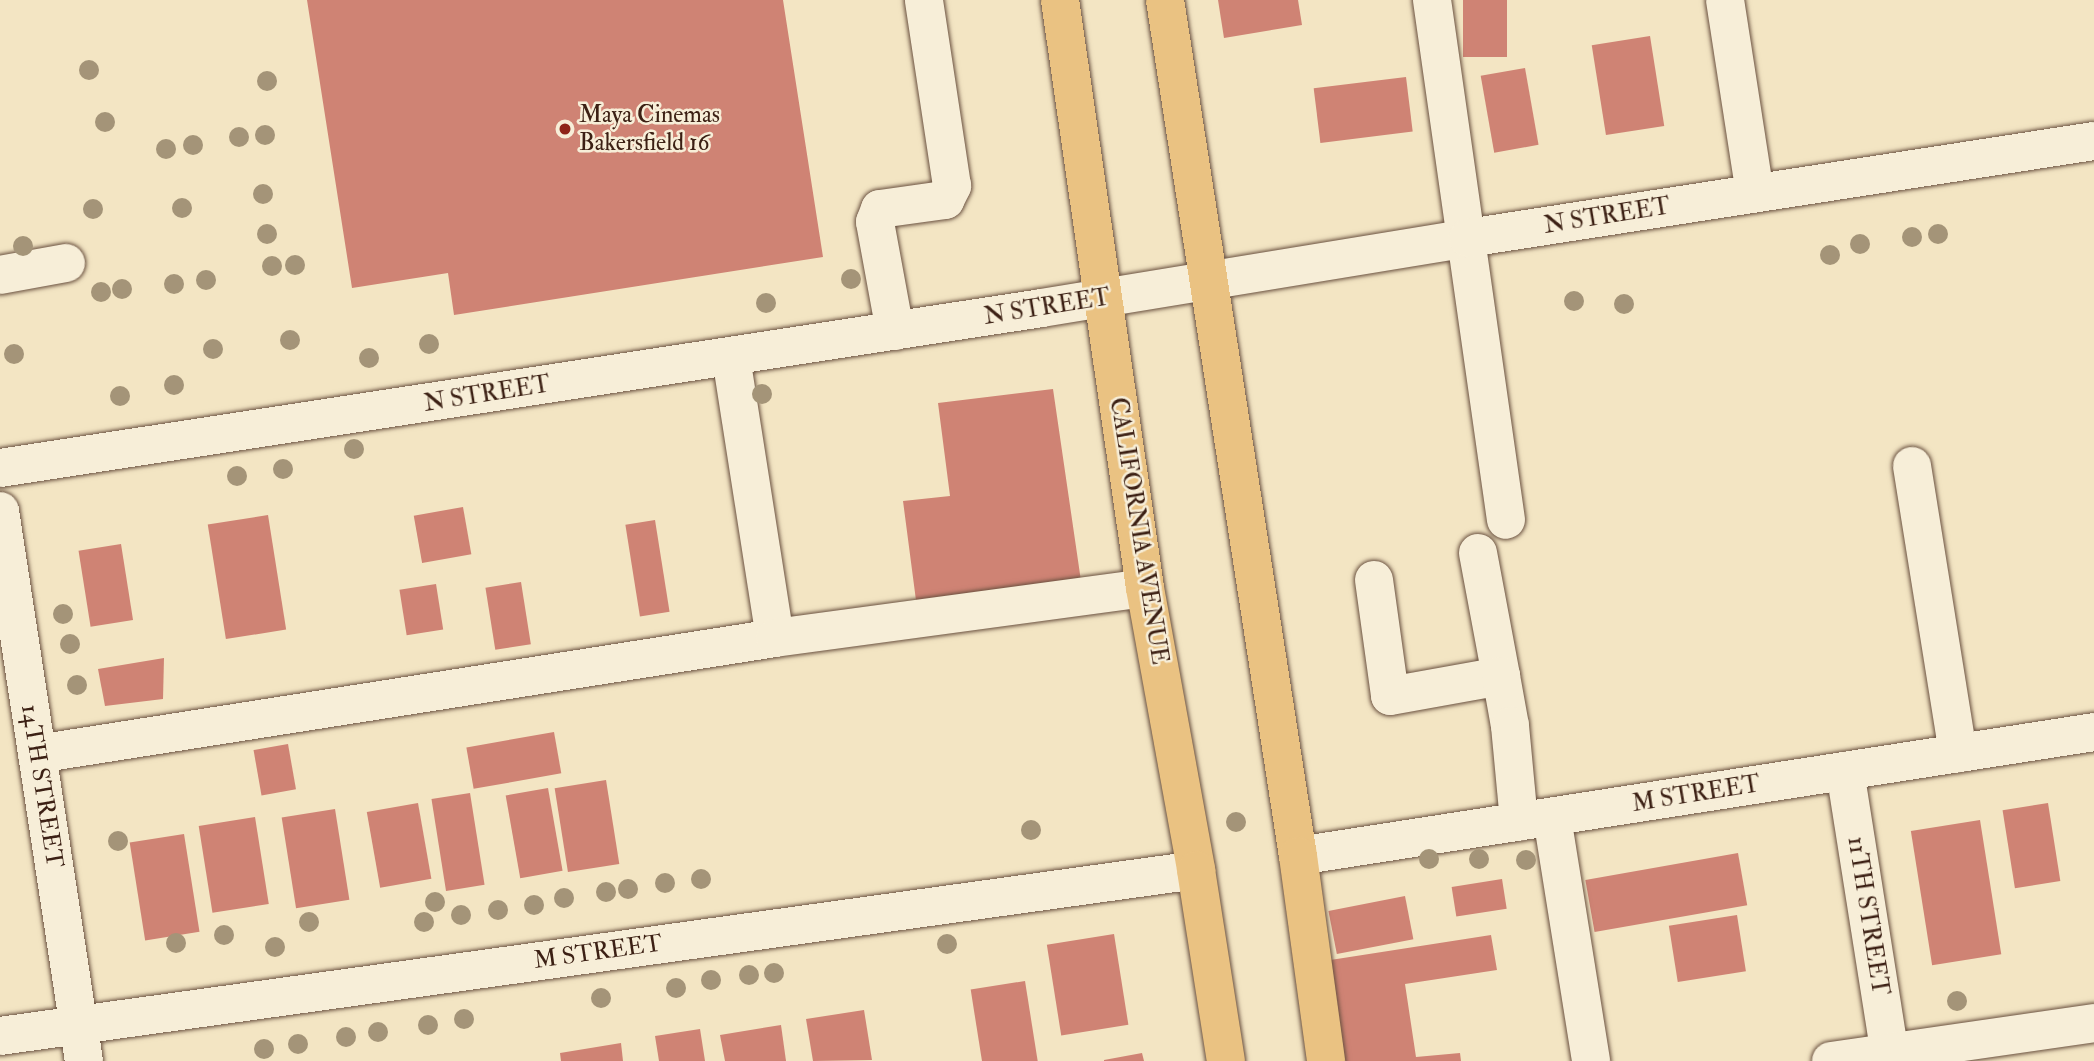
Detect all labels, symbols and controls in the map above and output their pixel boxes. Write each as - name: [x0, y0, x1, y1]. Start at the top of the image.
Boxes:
- place label: Maya Cinemas Bakersfield 16: [579, 101, 720, 157]
- marker: Maya Cinemas Bakersfield 16: [557, 121, 573, 137]
- street label: N STREET: [1542, 192, 1672, 240]
- street label: N STREET: [982, 283, 1112, 331]
- street label: N STREET: [422, 370, 552, 418]
- street label: CALIFORNIA AVENUE: [1104, 396, 1174, 666]
- street label: 14TH STREET: [15, 702, 69, 870]
- street label: M STREET: [1630, 770, 1762, 818]
- street label: 11TH STREET: [1841, 835, 1895, 997]
- street label: M STREET: [532, 929, 664, 975]

